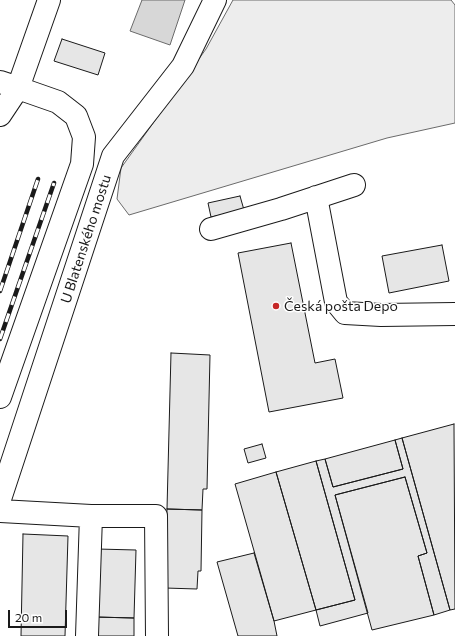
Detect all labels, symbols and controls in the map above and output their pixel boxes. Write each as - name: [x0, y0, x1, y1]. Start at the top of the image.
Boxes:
- street label: U Blatenského mostu: [57, 173, 115, 305]
- place label: Česká pošta Depo: [284, 298, 398, 314]
- marker: Česká pošta Depo: [271, 301, 281, 311]
- scale bar: [10, 602, 69, 628]
- text: 20 m: [15, 610, 42, 624]

